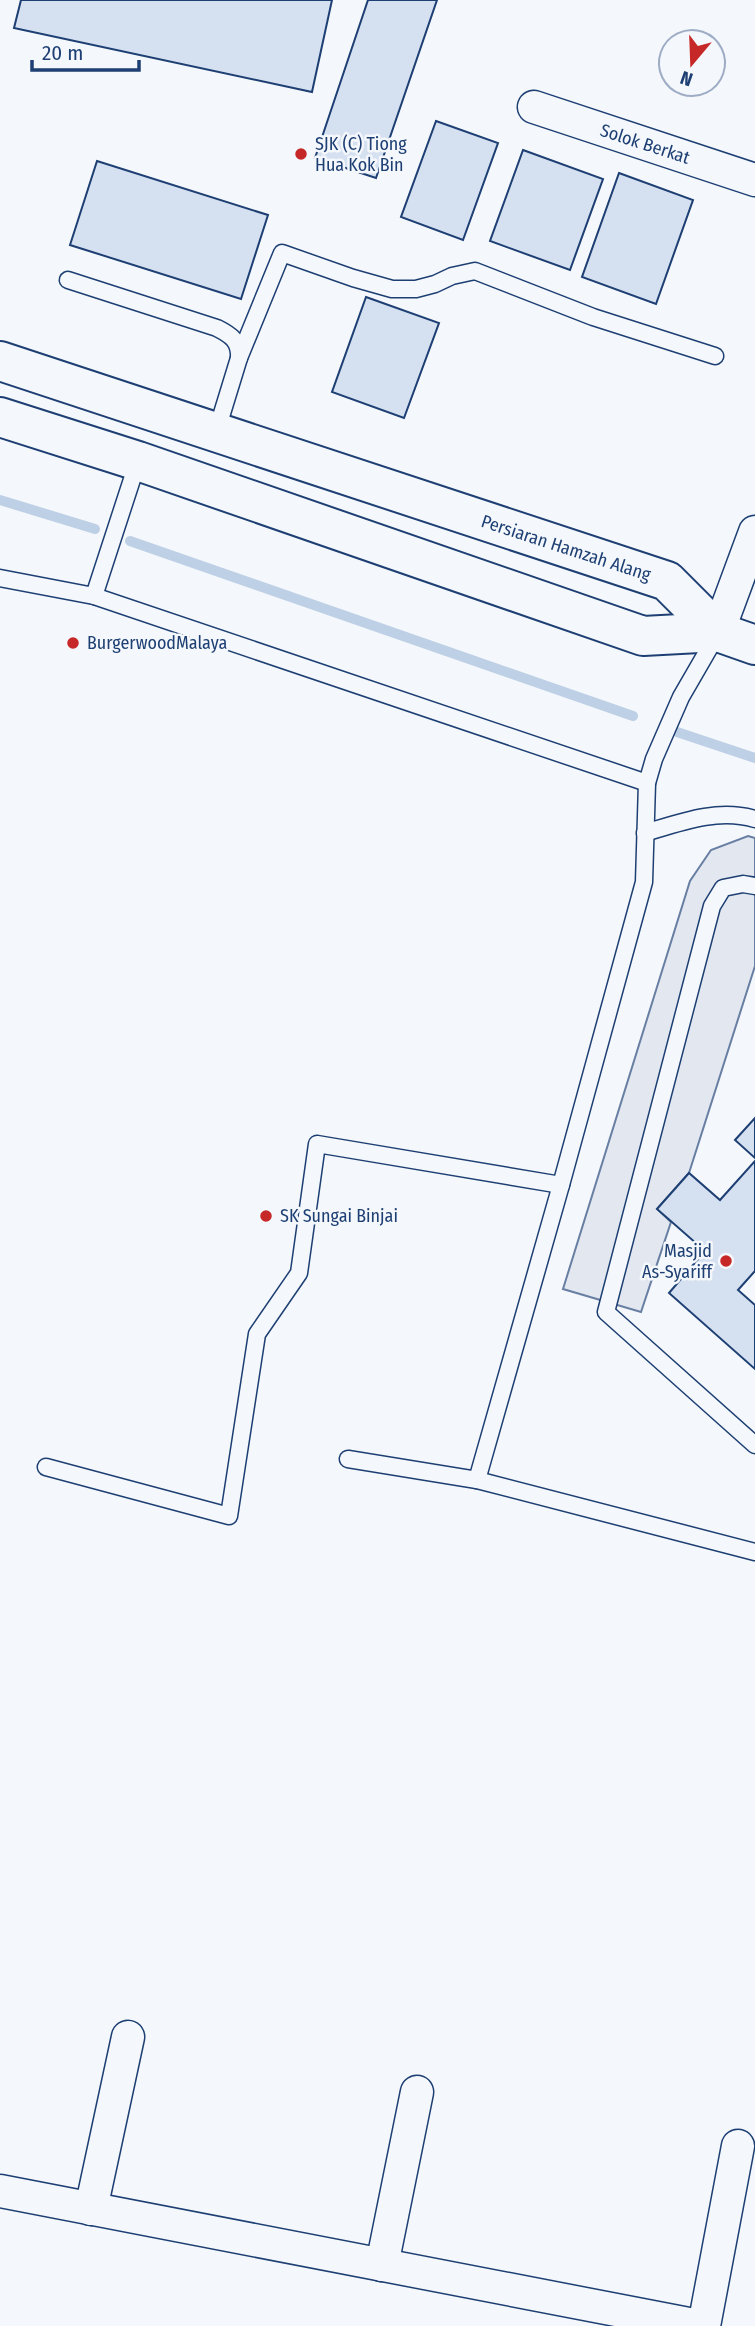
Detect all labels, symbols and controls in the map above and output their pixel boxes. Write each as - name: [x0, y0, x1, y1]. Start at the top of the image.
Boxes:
- scale bar: [32, 28, 138, 72]
- north arrow: [657, 28, 727, 98]
- text: 20 m: [42, 40, 83, 66]
- text: N: [677, 66, 696, 91]
- street label: Solok Berkat: [597, 119, 693, 169]
- place label: SJK (C) Tiong Hua Kok Bin: [315, 133, 407, 176]
- marker: SJK (C) Tiong Hua Kok Bin: [293, 146, 309, 162]
- street label: Persiaran Hamzah Alang: [478, 510, 654, 586]
- place label: BurgerwoodMalaya: [87, 632, 227, 654]
- marker: BurgerwoodMalaya: [65, 635, 81, 651]
- place label: SK Sungai Binjai: [280, 1205, 398, 1227]
- marker: SK Sungai Binjai: [258, 1208, 274, 1224]
- place label: Masjid As-Syariff: [642, 1240, 713, 1283]
- marker: Masjid As-Syariff: [718, 1253, 734, 1269]

